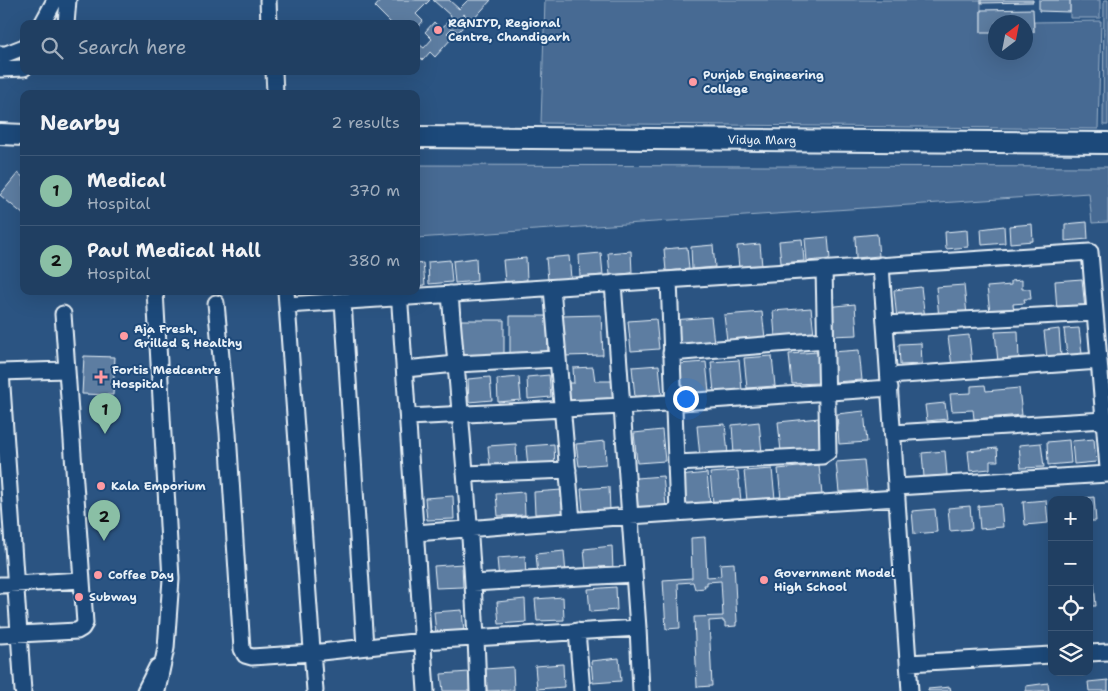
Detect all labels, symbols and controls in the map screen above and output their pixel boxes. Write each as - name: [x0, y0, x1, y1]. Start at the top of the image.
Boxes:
- place label: RGNIYD, Regional Centre, Chandigarh: [448, 15, 570, 45]
- north arrow: [988, 15, 1033, 60]
- search box: [20, 20, 420, 75]
- marker: RGNIYD, Regional Centre, Chandigarh: [432, 24, 444, 36]
- icon: search: [38, 34, 66, 62]
- text: Search here: [78, 35, 187, 60]
- place label: Punjab Engineering College: [703, 67, 824, 97]
- marker: Punjab Engineering College: [687, 76, 699, 88]
- text: Nearby: [40, 109, 120, 137]
- text: 2 results: [331, 112, 400, 133]
- street label: Vidya Marg: [728, 132, 796, 148]
- text: Medical: [87, 168, 166, 193]
- text: 1: [52, 180, 60, 201]
- text: 370 m: [349, 180, 400, 201]
- text: Hospital: [87, 193, 150, 214]
- text: Paul Medical Hall: [87, 238, 261, 263]
- text: 2: [50, 250, 62, 271]
- text: 380 m: [348, 250, 400, 271]
- text: Hospital: [87, 263, 150, 284]
- place label: Aja Fresh, Grilled & Healthy: [134, 321, 242, 351]
- marker: Aja Fresh, Grilled & Healthy: [118, 330, 130, 342]
- place label: Fortis Medcentre Hospital: [112, 362, 221, 392]
- marker: Fortis Medcentre Hospital: [94, 370, 108, 384]
- your location: [673, 386, 699, 412]
- pin: 1: [89, 393, 121, 434]
- place label: Kala Emporium: [111, 478, 206, 494]
- marker: Kala Emporium: [95, 480, 107, 492]
- map controls: [1048, 496, 1093, 676]
- button: +: [1048, 496, 1093, 541]
- pin: 2: [88, 500, 120, 541]
- button: −: [1048, 541, 1093, 586]
- place label: Government Model High School: [774, 565, 895, 595]
- place label: Coffee Day: [108, 567, 174, 583]
- marker: Coffee Day: [92, 569, 104, 581]
- marker: Government Model High School: [758, 574, 770, 586]
- button: locate: [1048, 586, 1093, 631]
- place label: Subway: [89, 589, 137, 605]
- marker: Subway: [73, 591, 85, 603]
- button: layers: [1048, 631, 1093, 676]

